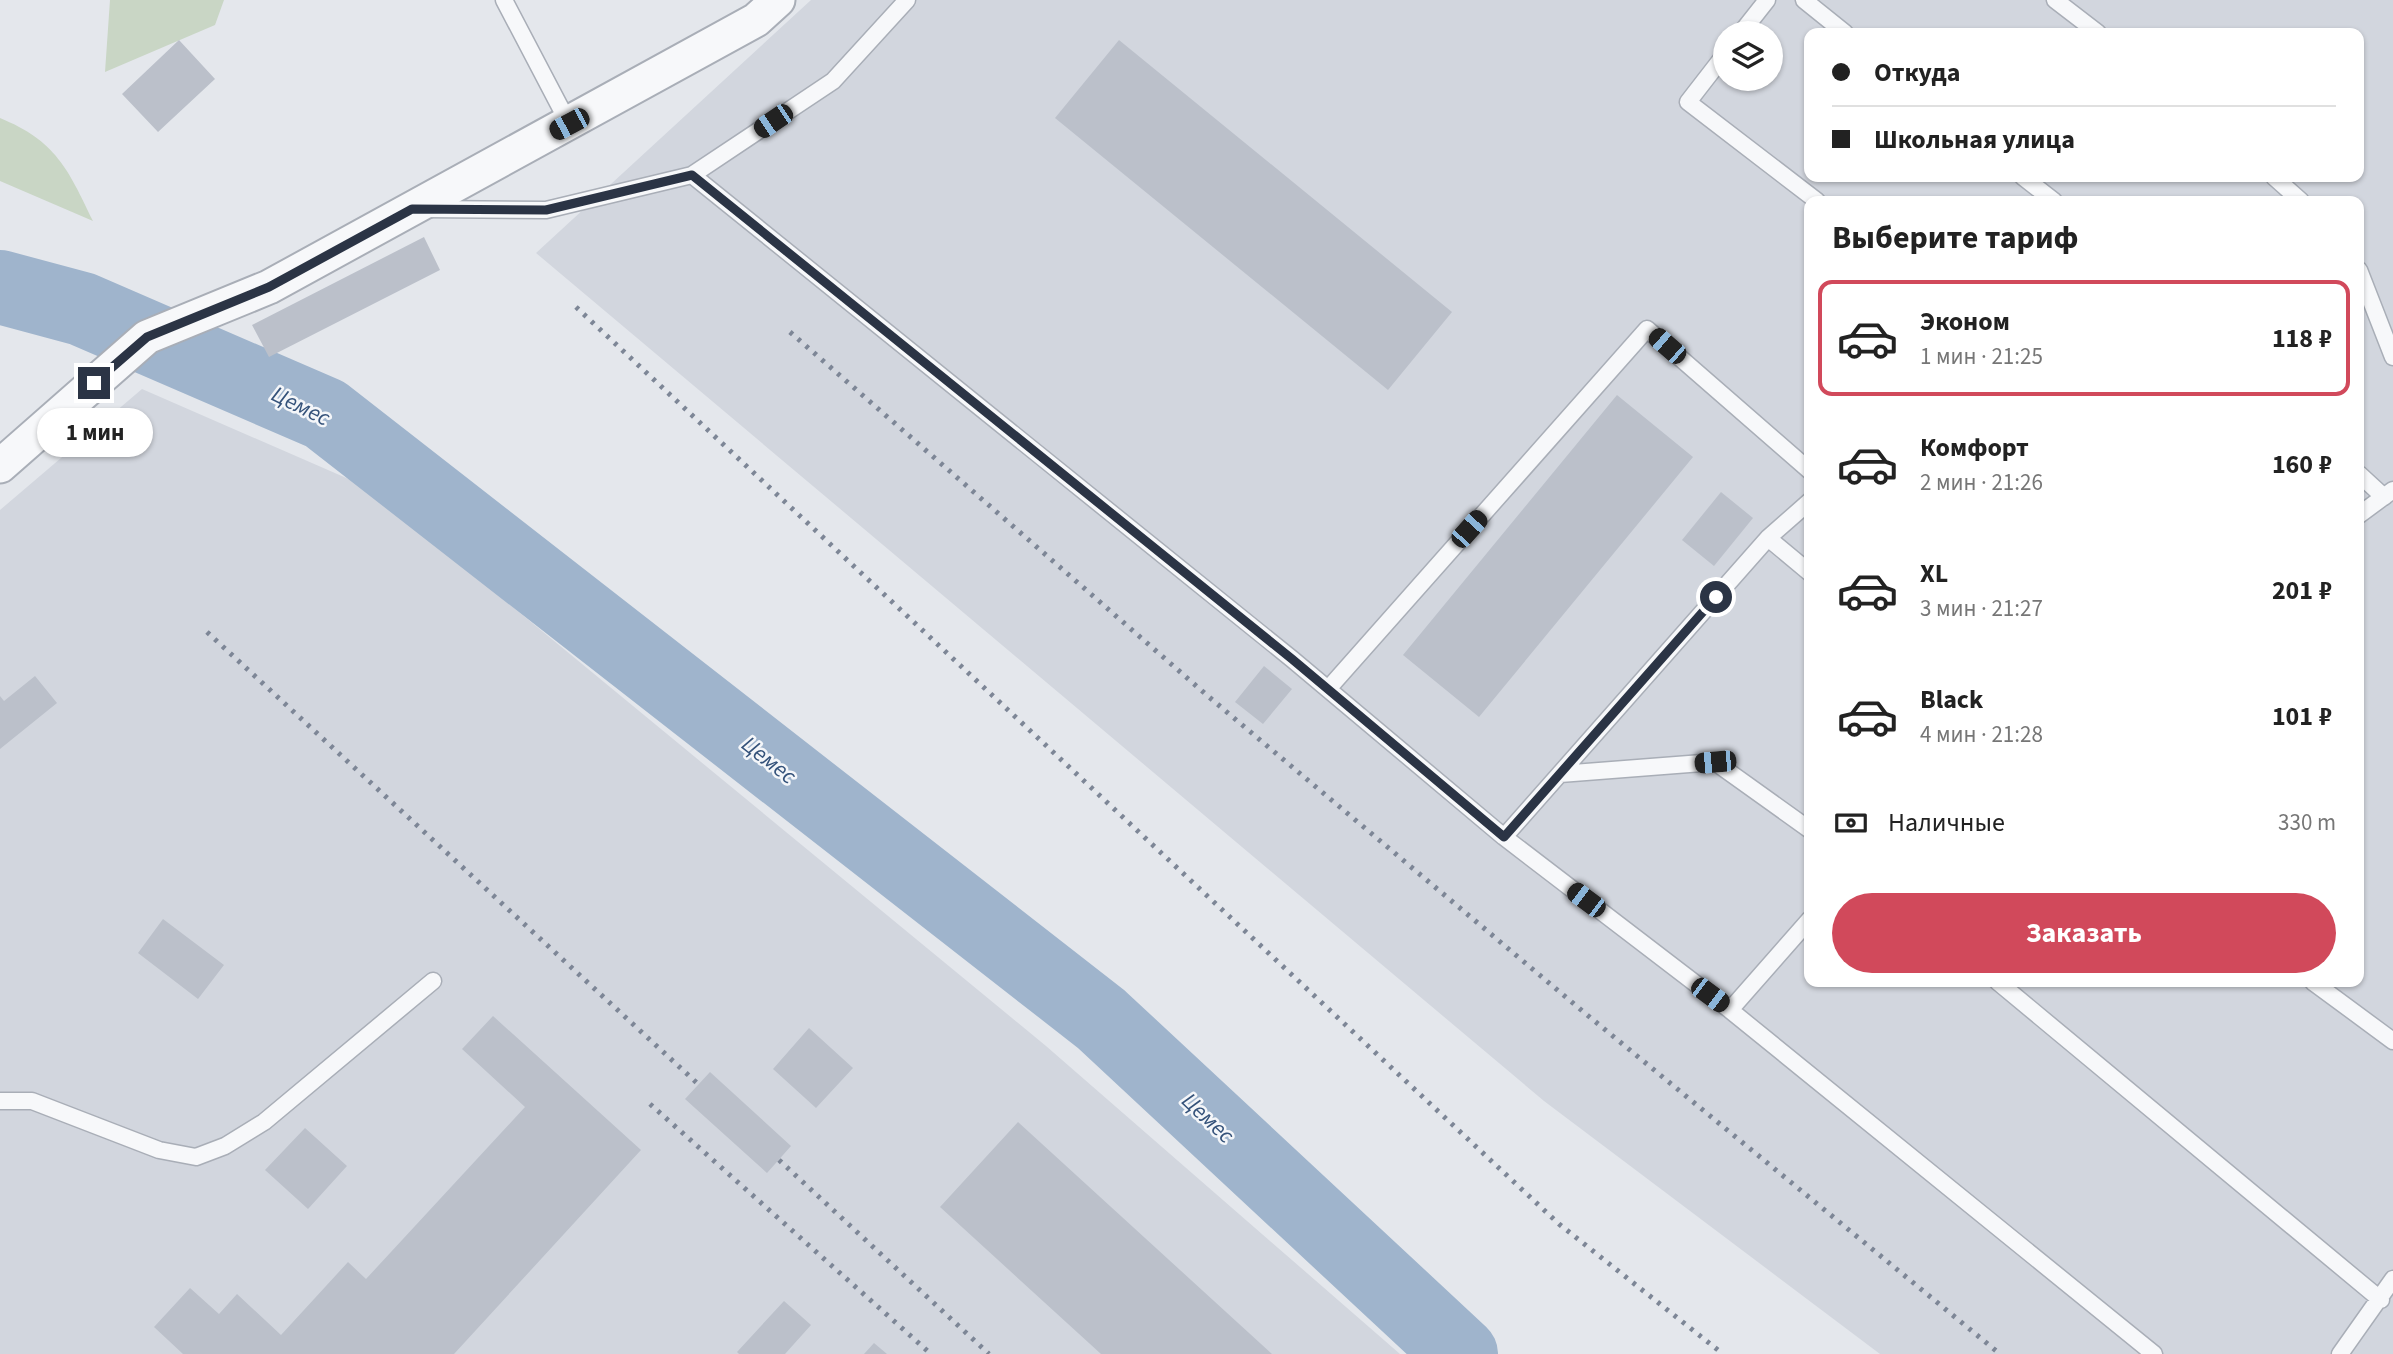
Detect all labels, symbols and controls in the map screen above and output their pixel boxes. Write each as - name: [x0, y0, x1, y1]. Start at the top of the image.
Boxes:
- map controls: [1713, 21, 1783, 91]
- button: layers: [1713, 21, 1783, 91]
- text: Откуда: [1874, 54, 1961, 91]
- car: [750, 101, 797, 141]
- car: [546, 105, 593, 143]
- text: Школьная улица: [1874, 121, 2075, 158]
- text: Выберите тариф: [1832, 215, 2079, 261]
- text: Эконом: [1920, 303, 2010, 340]
- icon: car: [1836, 307, 1899, 370]
- text: 118 ₽: [2272, 320, 2332, 357]
- car: [1645, 324, 1690, 368]
- text: 1 мин · 21:25: [1920, 340, 2043, 373]
- route end: [78, 367, 110, 399]
- water label: Цемес: [266, 378, 336, 434]
- callout: 1 мин: [36, 408, 152, 457]
- text: 1 мин: [66, 416, 124, 449]
- text: Комфорт: [1920, 429, 2029, 466]
- icon: car: [1836, 433, 1899, 496]
- text: 160 ₽: [2272, 446, 2332, 483]
- text: 2 мин · 21:26: [1920, 466, 2043, 499]
- car: [1448, 506, 1491, 552]
- text: XL: [1920, 555, 1948, 592]
- icon: car: [1836, 559, 1899, 622]
- text: 201 ₽: [2272, 572, 2332, 609]
- route start: [1700, 581, 1732, 613]
- text: 3 мин · 21:27: [1920, 592, 2043, 625]
- text: Black: [1920, 681, 1983, 718]
- icon: car: [1836, 685, 1899, 748]
- text: 101 ₽: [2272, 698, 2332, 735]
- text: 4 мин · 21:28: [1920, 718, 2043, 751]
- water label: Цемес: [735, 728, 803, 792]
- car: [1694, 750, 1737, 774]
- icon: cash: [1832, 804, 1870, 842]
- text: Наличные: [1888, 804, 2005, 841]
- text: 330 m: [2278, 806, 2336, 839]
- car: [1563, 879, 1610, 921]
- button: Заказать: [1832, 893, 2336, 973]
- car: [1687, 974, 1734, 1016]
- water label: Цемес: [1174, 1085, 1242, 1151]

